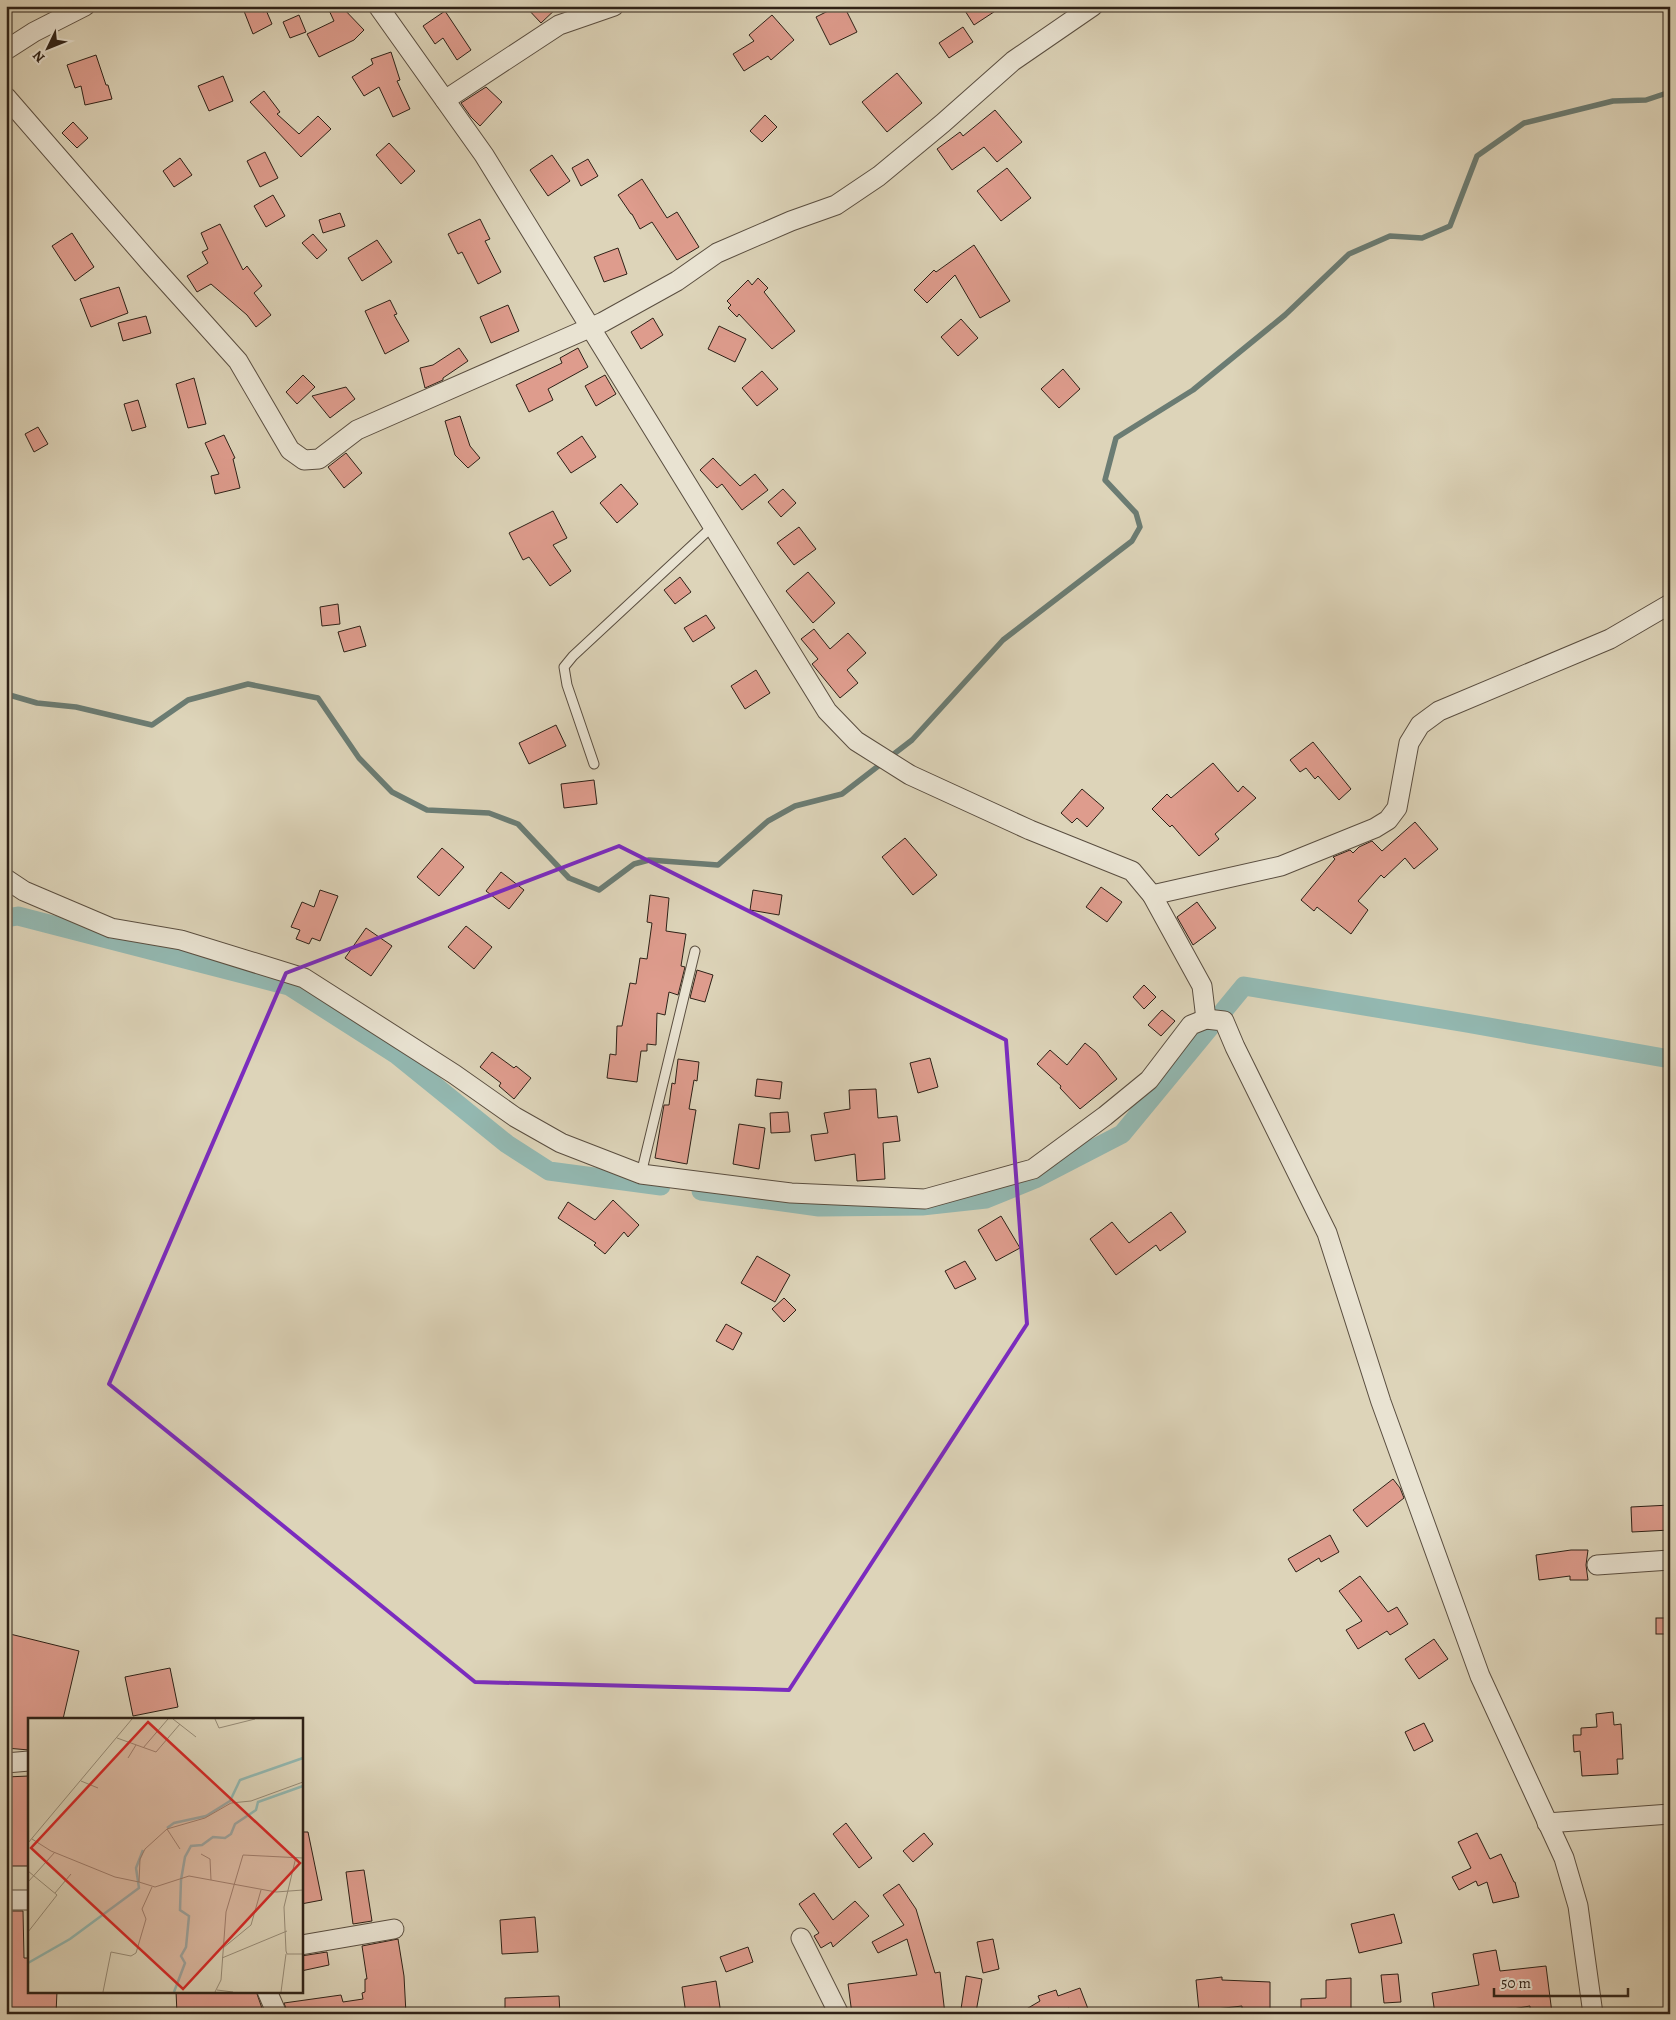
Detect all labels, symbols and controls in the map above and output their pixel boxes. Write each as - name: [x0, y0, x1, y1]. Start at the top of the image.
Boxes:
- north arrow: [22, 22, 72, 72]
- text: N: [28, 46, 49, 67]
- inset map: [28, 1718, 302, 1992]
- scale bar: [1494, 1965, 1627, 1997]
- text: 50 m: [1501, 1973, 1531, 1993]

